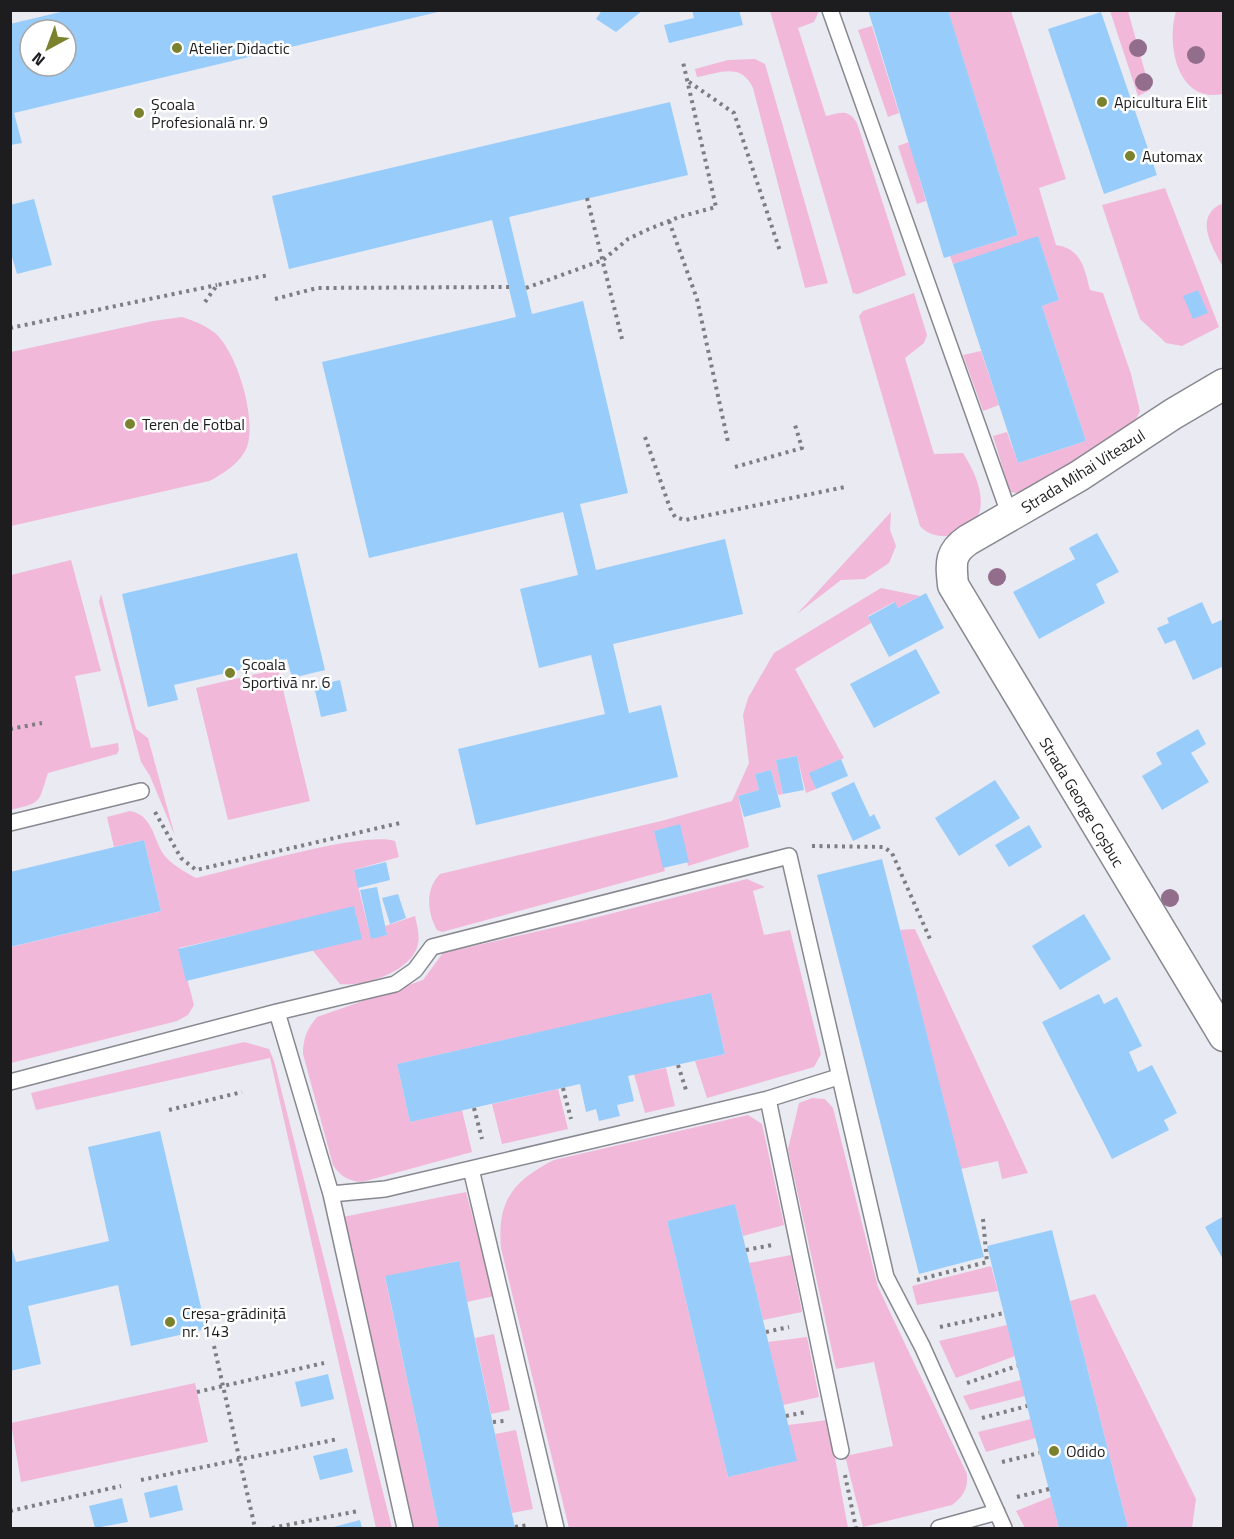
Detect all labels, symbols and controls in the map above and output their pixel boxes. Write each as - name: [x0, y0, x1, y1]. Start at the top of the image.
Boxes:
- north arrow: [18, 18, 78, 78]
- place label: Atelier Didactic: [189, 36, 290, 60]
- marker: Atelier Didactic: [170, 41, 184, 55]
- text: N: [26, 47, 50, 72]
- place label: Apicultura Elit: [1114, 90, 1208, 114]
- place label: Școala Profesională nr. 9: [151, 92, 268, 134]
- marker: Apicultura Elit: [1095, 95, 1109, 109]
- marker: Școala Profesională nr. 9: [132, 106, 146, 120]
- place label: Automax: [1142, 144, 1203, 168]
- marker: Automax: [1123, 149, 1137, 163]
- place label: Teren de Fotbal: [142, 412, 245, 436]
- marker: Teren de Fotbal: [123, 417, 137, 431]
- street label: Strada Mihai Viteazul: [1016, 423, 1150, 519]
- place label: Şcoala Sportivă nr. 6: [242, 652, 331, 694]
- marker: Şcoala Sportivă nr. 6: [223, 666, 237, 680]
- street label: Strada George Coșbuc: [1034, 733, 1130, 871]
- place label: Creșa-grădiniță nr. 143: [182, 1301, 286, 1343]
- marker: Creșa-grădiniță nr. 143: [163, 1315, 177, 1329]
- place label: Odido: [1066, 1439, 1105, 1463]
- marker: Odido: [1047, 1444, 1061, 1458]

